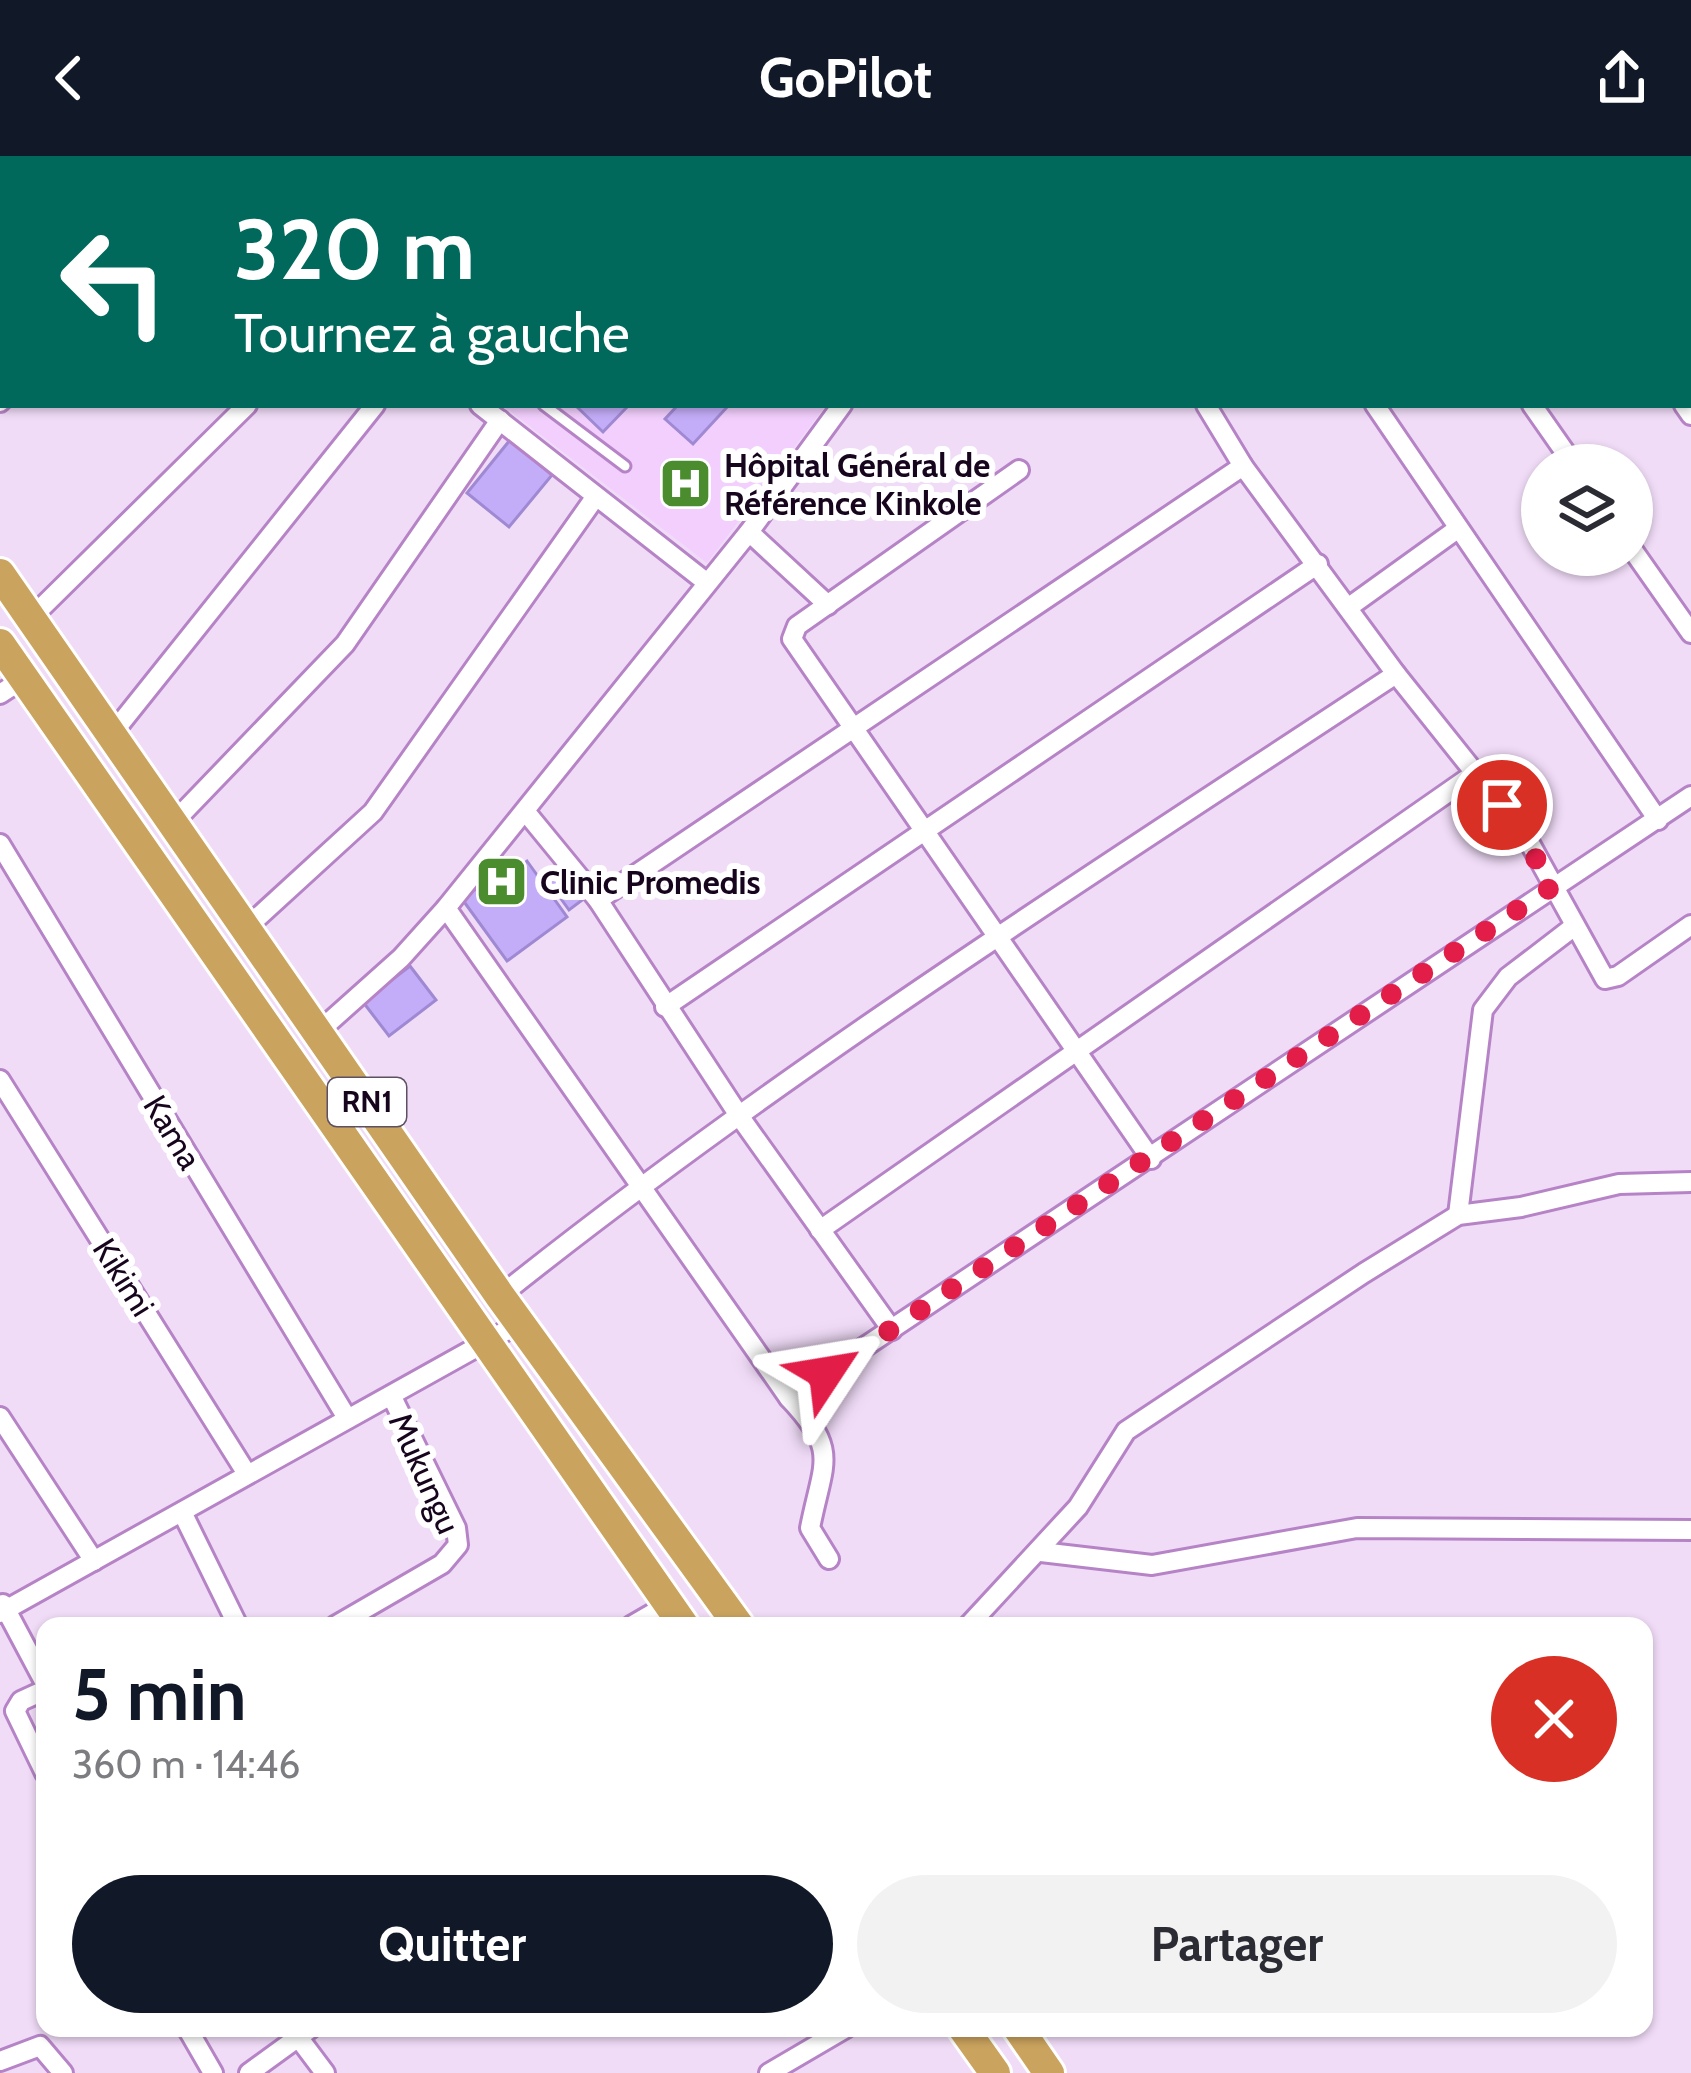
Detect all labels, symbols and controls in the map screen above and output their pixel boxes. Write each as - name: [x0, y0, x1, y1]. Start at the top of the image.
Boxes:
- icon: back: [36, 45, 102, 111]
- text: GoPilot: [759, 45, 932, 111]
- icon: share: [1589, 45, 1655, 111]
- text: 320 m: [234, 198, 475, 300]
- icon: left: [36, 204, 192, 360]
- text: Tournez à gauche: [234, 300, 630, 366]
- map controls: [1521, 444, 1653, 576]
- button: layers: [1521, 444, 1653, 576]
- place label: Hôpital Général de Référence Kinkole: [724, 445, 990, 523]
- hospital icon: Hôpital Général de Référence Kinkole: [657, 456, 713, 512]
- pin: [1451, 754, 1553, 856]
- icon: arrive: [1469, 772, 1535, 838]
- hospital icon: Clinic Promedis: [473, 854, 529, 910]
- place label: Clinic Promedis: [540, 862, 761, 902]
- road number: RN1: [328, 1078, 406, 1126]
- street label: Kama: [135, 1088, 211, 1176]
- street label: Kikimi: [85, 1231, 163, 1323]
- position arrow: [763, 1310, 889, 1436]
- street label: Mukungu: [381, 1406, 469, 1540]
- text: 5 min: [72, 1651, 246, 1738]
- button: close: [1491, 1656, 1617, 1782]
- text: 360 m · 14:46: [72, 1740, 300, 1788]
- button: Quitter: [72, 1875, 833, 2013]
- button: Partager: [857, 1875, 1617, 2013]

